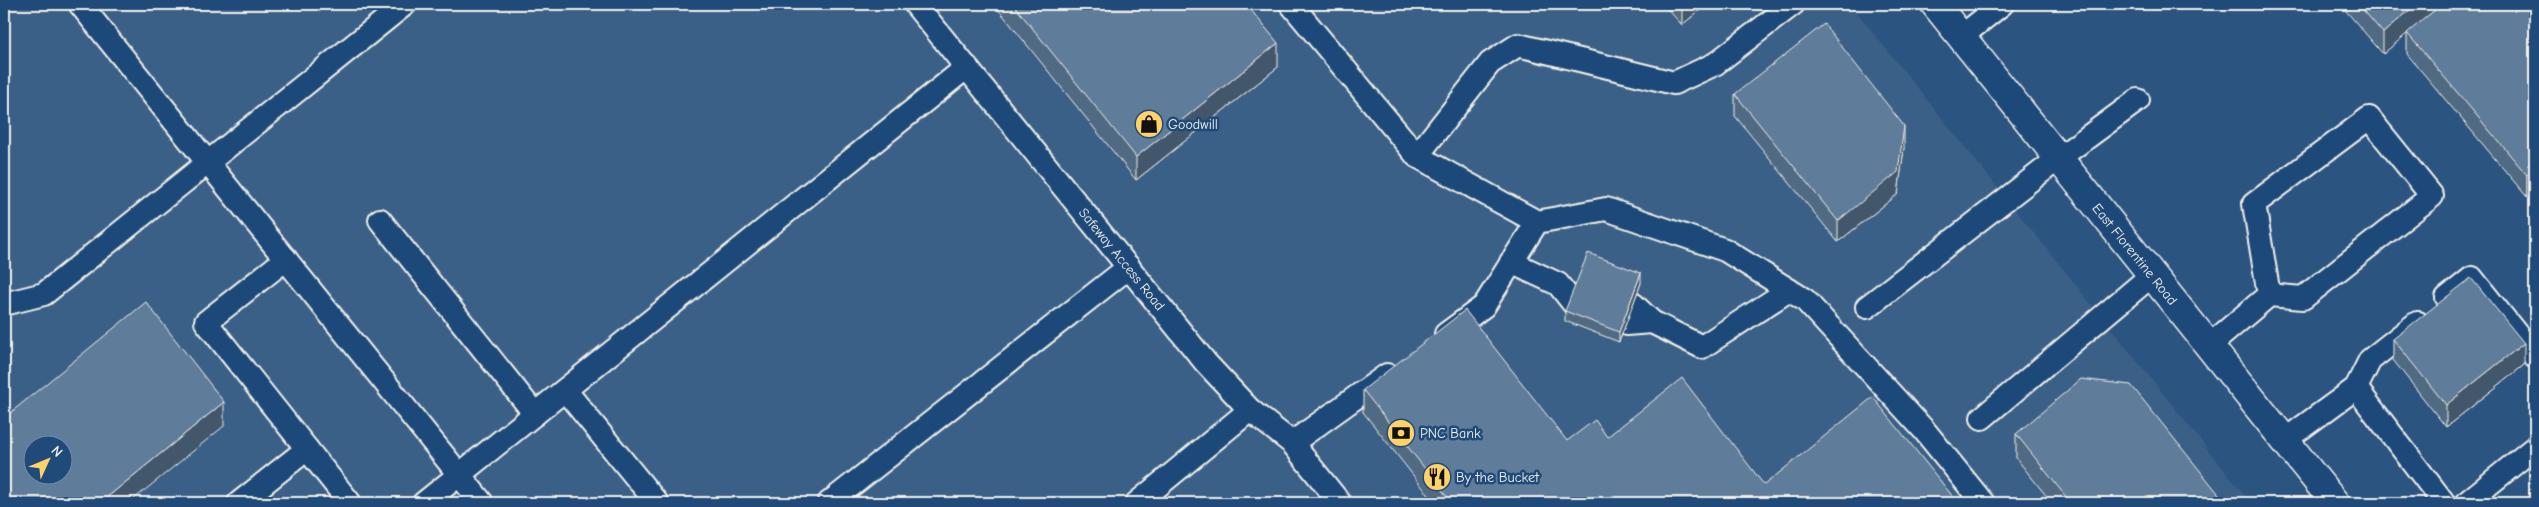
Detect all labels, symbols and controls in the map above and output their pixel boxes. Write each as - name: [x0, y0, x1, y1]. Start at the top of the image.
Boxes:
- shop icon: Goodwill: [1134, 109, 1164, 139]
- place label: Goodwill: [1168, 116, 1218, 133]
- street label: East Florentine Road: [2088, 200, 2181, 308]
- street label: Safeway Access Road: [1075, 205, 1168, 314]
- bank icon: PNC Bank: [1386, 418, 1416, 448]
- place label: PNC Bank: [1420, 425, 1481, 442]
- north arrow: [22, 434, 72, 484]
- text: N: [48, 442, 66, 461]
- restaurant icon: By the Bucket: [1422, 462, 1452, 492]
- place label: By the Bucket: [1456, 469, 1540, 486]

